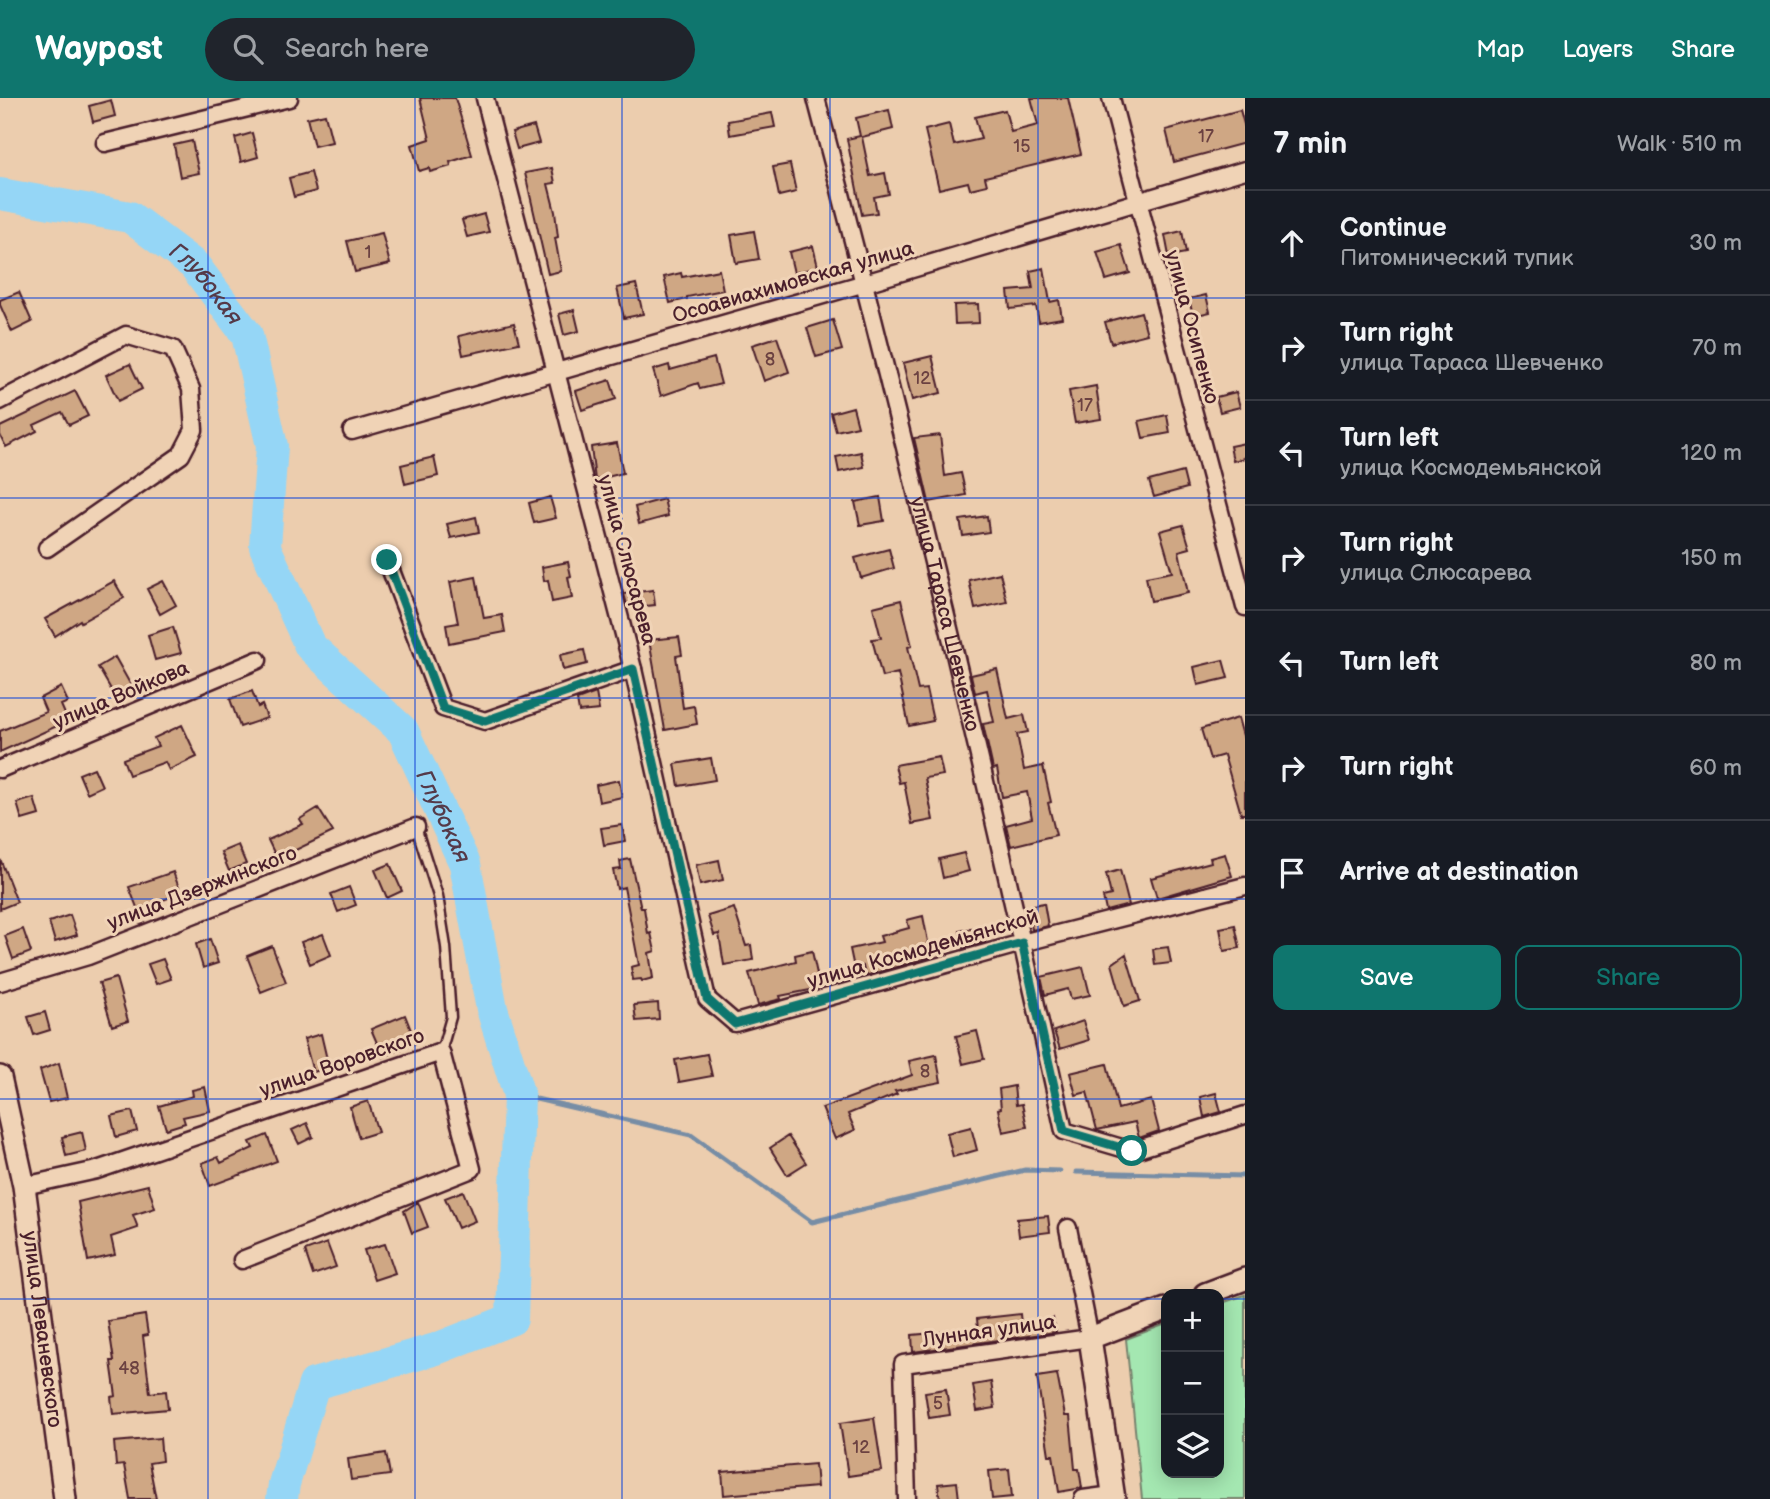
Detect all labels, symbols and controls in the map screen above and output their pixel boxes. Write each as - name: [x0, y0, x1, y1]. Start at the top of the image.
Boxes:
- search box: [205, 18, 695, 81]
- text: Waypost: [35, 29, 163, 69]
- icon: search: [229, 30, 267, 68]
- text: Search here: [285, 34, 429, 65]
- text: Map: [1476, 35, 1524, 64]
- text: Layers: [1562, 35, 1633, 64]
- text: Share: [1671, 35, 1735, 64]
- house number: 17: [1198, 126, 1214, 147]
- text: 7 min: [1273, 126, 1347, 162]
- text: Walk · 510 m: [1617, 130, 1742, 158]
- house number: 15: [1013, 136, 1031, 157]
- text: Continue: [1340, 213, 1447, 244]
- icon: ahead: [1273, 224, 1311, 262]
- text: 30 m: [1689, 229, 1742, 257]
- street label: Осоавиахимовская улица: [669, 235, 917, 328]
- water label: Глубокая: [163, 237, 249, 331]
- house number: 1: [365, 242, 371, 263]
- text: Питомнический тупик: [1340, 244, 1573, 272]
- street label: улица Осипенко: [1159, 247, 1225, 407]
- text: Turn right: [1340, 318, 1453, 349]
- icon: right: [1273, 329, 1311, 367]
- text: 70 m: [1692, 334, 1742, 362]
- house number: 8: [765, 349, 775, 370]
- text: улица Тараса Шевченко: [1340, 349, 1603, 377]
- house number: 12: [913, 368, 931, 389]
- house number: 17: [1077, 395, 1093, 416]
- text: Turn left: [1340, 423, 1439, 454]
- icon: left: [1273, 434, 1311, 472]
- text: 120 m: [1681, 439, 1742, 467]
- text: улица Космодемьянской: [1340, 454, 1602, 482]
- street label: улица Слюсарева: [592, 472, 662, 648]
- street label: улица Тараса Шевченко: [905, 494, 985, 734]
- text: Turn right: [1340, 528, 1453, 559]
- icon: right: [1273, 539, 1311, 577]
- route end: [371, 544, 402, 575]
- text: 150 m: [1681, 544, 1742, 572]
- text: улица Слюсарева: [1340, 559, 1532, 587]
- icon: left: [1273, 644, 1311, 682]
- text: Turn left: [1340, 647, 1439, 678]
- text: 80 m: [1690, 649, 1742, 677]
- street label: улица Войкова: [49, 655, 193, 735]
- icon: right: [1273, 749, 1311, 787]
- text: Turn right: [1340, 752, 1453, 783]
- text: 60 m: [1689, 754, 1742, 782]
- water label: Глубокая: [409, 766, 477, 868]
- street label: улица Дзержинского: [104, 840, 300, 936]
- icon: arrive: [1273, 854, 1311, 892]
- text: Arrive at destination: [1340, 857, 1579, 888]
- street label: улица Космодемьянской: [805, 904, 1041, 994]
- button: Save: [1273, 945, 1501, 1010]
- button: Share: [1515, 945, 1742, 1010]
- street label: улица Воровского: [256, 1023, 428, 1103]
- house number: 8: [920, 1061, 930, 1082]
- route start: [1116, 1135, 1147, 1166]
- street label: улица Леваневского: [18, 1230, 68, 1429]
- map controls: [1161, 1289, 1224, 1478]
- button: +: [1161, 1289, 1224, 1352]
- street label: Лунная улица: [920, 1309, 1058, 1353]
- button: −: [1161, 1352, 1224, 1415]
- house number: 48: [118, 1358, 140, 1379]
- house number: 5: [933, 1393, 943, 1414]
- button: layers: [1161, 1415, 1224, 1478]
- house number: 12: [852, 1437, 870, 1458]

